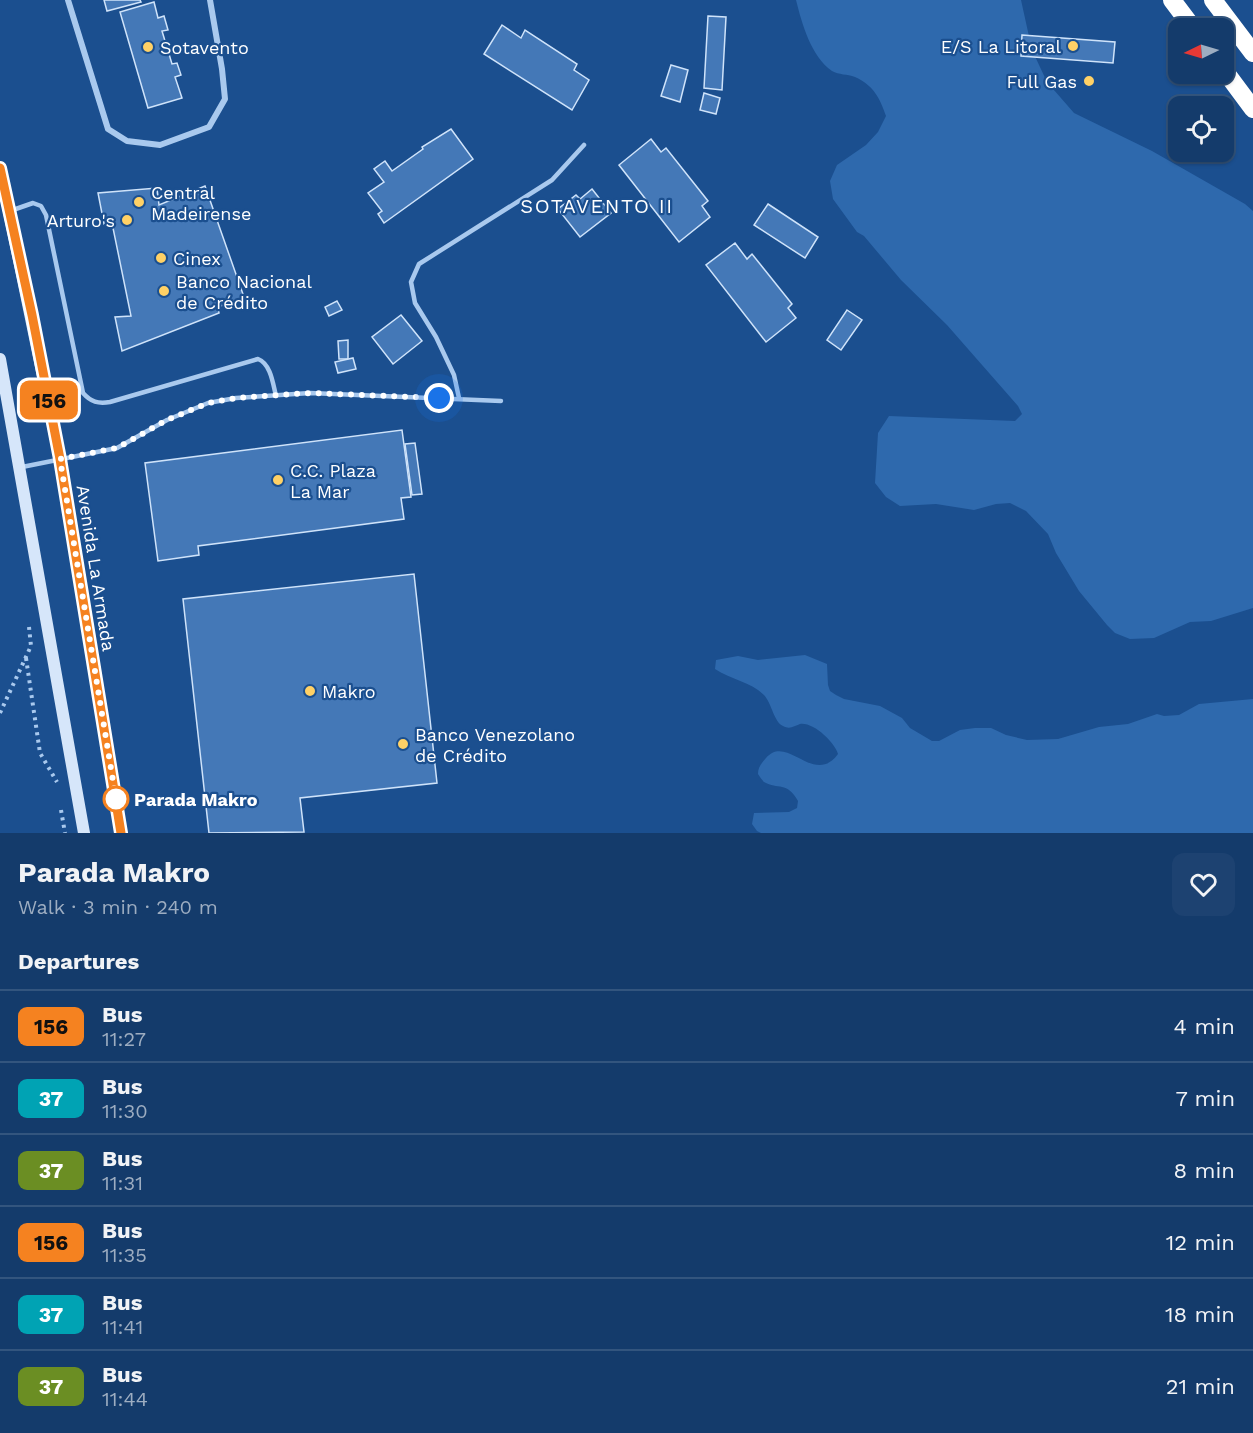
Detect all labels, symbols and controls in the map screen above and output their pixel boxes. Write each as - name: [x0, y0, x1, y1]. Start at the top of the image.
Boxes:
- north arrow: [1168, 18, 1234, 84]
- map controls: [1168, 18, 1234, 162]
- place label: E/S La Litoral: [941, 36, 1061, 57]
- place label: Sotavento: [160, 37, 249, 58]
- marker: E/S La Litoral: [1066, 39, 1080, 53]
- marker: Sotavento: [141, 40, 155, 54]
- place label: Full Gas: [1006, 71, 1077, 92]
- marker: Full Gas: [1082, 74, 1096, 88]
- button: locate: [1168, 96, 1234, 162]
- place label: Central Madeirense: [151, 182, 251, 224]
- district label: SOTAVENTO II: [520, 194, 674, 218]
- marker: Central Madeirense: [132, 195, 146, 209]
- place label: Arturo's: [47, 210, 115, 231]
- marker: Arturo's: [120, 213, 134, 227]
- place label: Cinex: [173, 248, 221, 269]
- marker: Cinex: [154, 251, 168, 265]
- place label: Banco Nacional de Crédito: [176, 271, 312, 313]
- marker: Banco Nacional de Crédito: [157, 284, 171, 298]
- line badge: 156: [14, 380, 84, 420]
- your location: [424, 383, 454, 413]
- text: 156: [32, 388, 66, 413]
- place label: C.C. Plaza La Mar: [290, 460, 376, 502]
- marker: C.C. Plaza La Mar: [271, 473, 285, 487]
- street label: Avenida La Armada: [72, 483, 120, 653]
- place label: Makro: [322, 681, 376, 702]
- marker: Makro: [303, 684, 317, 698]
- place label: Banco Venezolano de Crédito: [415, 724, 575, 766]
- marker: Banco Venezolano de Crédito: [396, 737, 410, 751]
- marker: Parada Makro: [103, 786, 129, 812]
- place label: Parada Makro: [134, 789, 258, 810]
- button: heart: [1172, 853, 1235, 916]
- text: Parada Makro: [18, 856, 210, 889]
- text: Walk · 3 min · 240 m: [18, 895, 218, 919]
- text: Departures: [18, 949, 139, 974]
- text: Bus: [102, 1002, 142, 1027]
- text: 156: [34, 1014, 68, 1039]
- text: 4 min: [1174, 1014, 1235, 1039]
- text: 11:27: [102, 1027, 146, 1051]
- text: Bus: [102, 1074, 142, 1099]
- text: 37: [39, 1086, 63, 1111]
- text: 7 min: [1175, 1086, 1235, 1111]
- text: 11:30: [102, 1099, 148, 1123]
- text: Bus: [102, 1146, 142, 1171]
- text: 37: [39, 1158, 63, 1183]
- text: 8 min: [1174, 1158, 1235, 1183]
- text: 11:31: [102, 1171, 143, 1195]
- text: Bus: [102, 1218, 142, 1243]
- text: 156: [34, 1230, 68, 1255]
- text: 12 min: [1166, 1230, 1235, 1255]
- text: 11:35: [102, 1243, 147, 1267]
- text: Bus: [102, 1290, 142, 1315]
- text: 37: [39, 1302, 63, 1327]
- text: 18 min: [1165, 1302, 1235, 1327]
- text: 11:41: [102, 1315, 143, 1339]
- text: Bus: [102, 1362, 142, 1387]
- text: 37: [39, 1374, 63, 1399]
- text: 21 min: [1166, 1374, 1235, 1399]
- text: 11:44: [102, 1387, 148, 1411]

